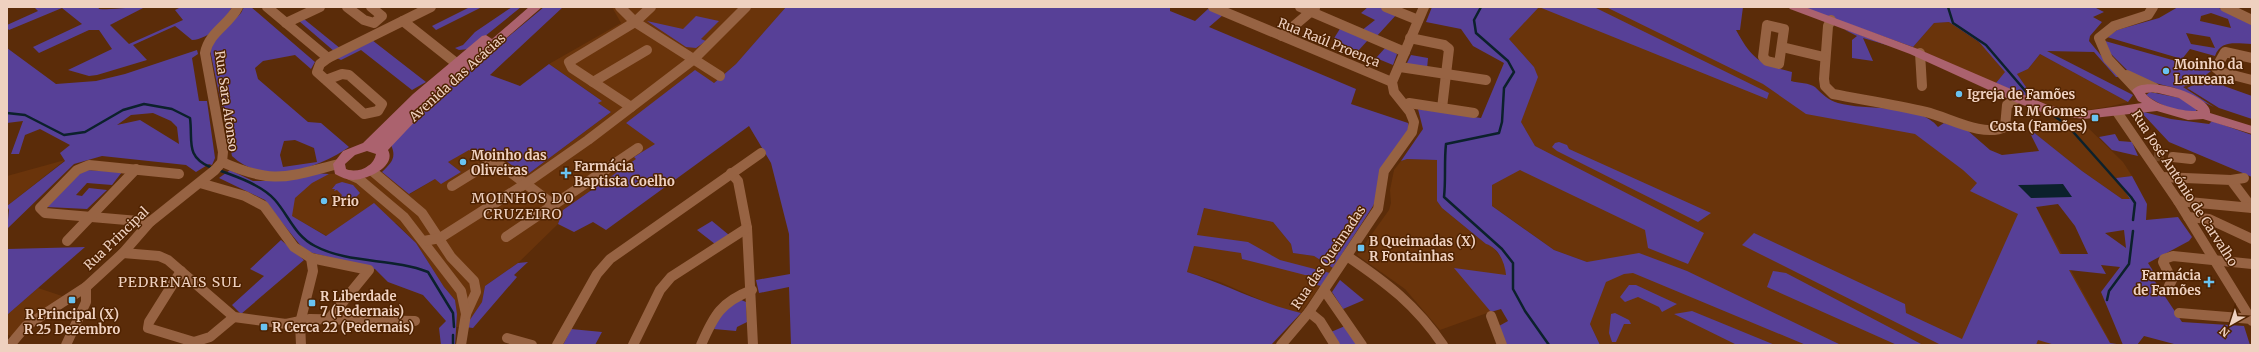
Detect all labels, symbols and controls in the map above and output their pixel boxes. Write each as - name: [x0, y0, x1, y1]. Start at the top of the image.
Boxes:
- street label: Rua Raúl Proença: [1275, 14, 1383, 71]
- street label: Avenida das Acácias: [405, 29, 509, 126]
- street label: Rua Sara Afonso: [211, 49, 242, 153]
- place label: Moinho da Laureana: [2174, 56, 2243, 88]
- marker: Moinho da Laureana: [2161, 66, 2171, 76]
- place label: Igreja de Famões: [1967, 86, 2076, 103]
- marker: Igreja de Famões: [1954, 89, 1964, 99]
- place label: R M Gomes Costa (Famões): [1990, 103, 2087, 135]
- street label: Rua José António de Carvalho: [2128, 107, 2242, 270]
- marker: R M Gomes Costa (Famões): [2090, 113, 2100, 123]
- place label: Moinho das Oliveiras: [471, 147, 547, 179]
- marker: Moinho das Oliveiras: [458, 157, 468, 167]
- place label: Farmácia Baptista Coelho: [574, 158, 675, 190]
- marker: Farmácia Baptista Coelho: [561, 168, 571, 178]
- district label: MOINHOS DO CRUZEIRO: [471, 189, 575, 223]
- place label: Prio: [332, 193, 359, 210]
- marker: Prio: [319, 196, 329, 206]
- street label: Rua das Queimadas: [1287, 202, 1369, 312]
- street label: Rua Principal: [80, 203, 152, 274]
- place label: B Queimadas (X) R Fontainhas: [1369, 233, 1476, 265]
- marker: B Queimadas (X) R Fontainhas: [1356, 243, 1366, 253]
- place label: Farmácia de Famões: [2133, 267, 2201, 299]
- district label: PEDRENAIS SUL: [118, 273, 242, 291]
- marker: Farmácia de Famões: [2204, 277, 2214, 287]
- place label: R Liberdade 7 (Pedernais): [320, 288, 404, 320]
- marker: R Principal (X) R 25 Dezembro: [67, 295, 77, 305]
- marker: R Liberdade 7 (Pedernais): [307, 298, 317, 308]
- north arrow: [2211, 304, 2251, 344]
- place label: R Principal (X) R 25 Dezembro: [24, 306, 120, 338]
- place label: R Cerca 22 (Pedernais): [272, 319, 414, 336]
- marker: R Cerca 22 (Pedernais): [259, 322, 269, 332]
- text: N: [2217, 323, 2232, 340]

